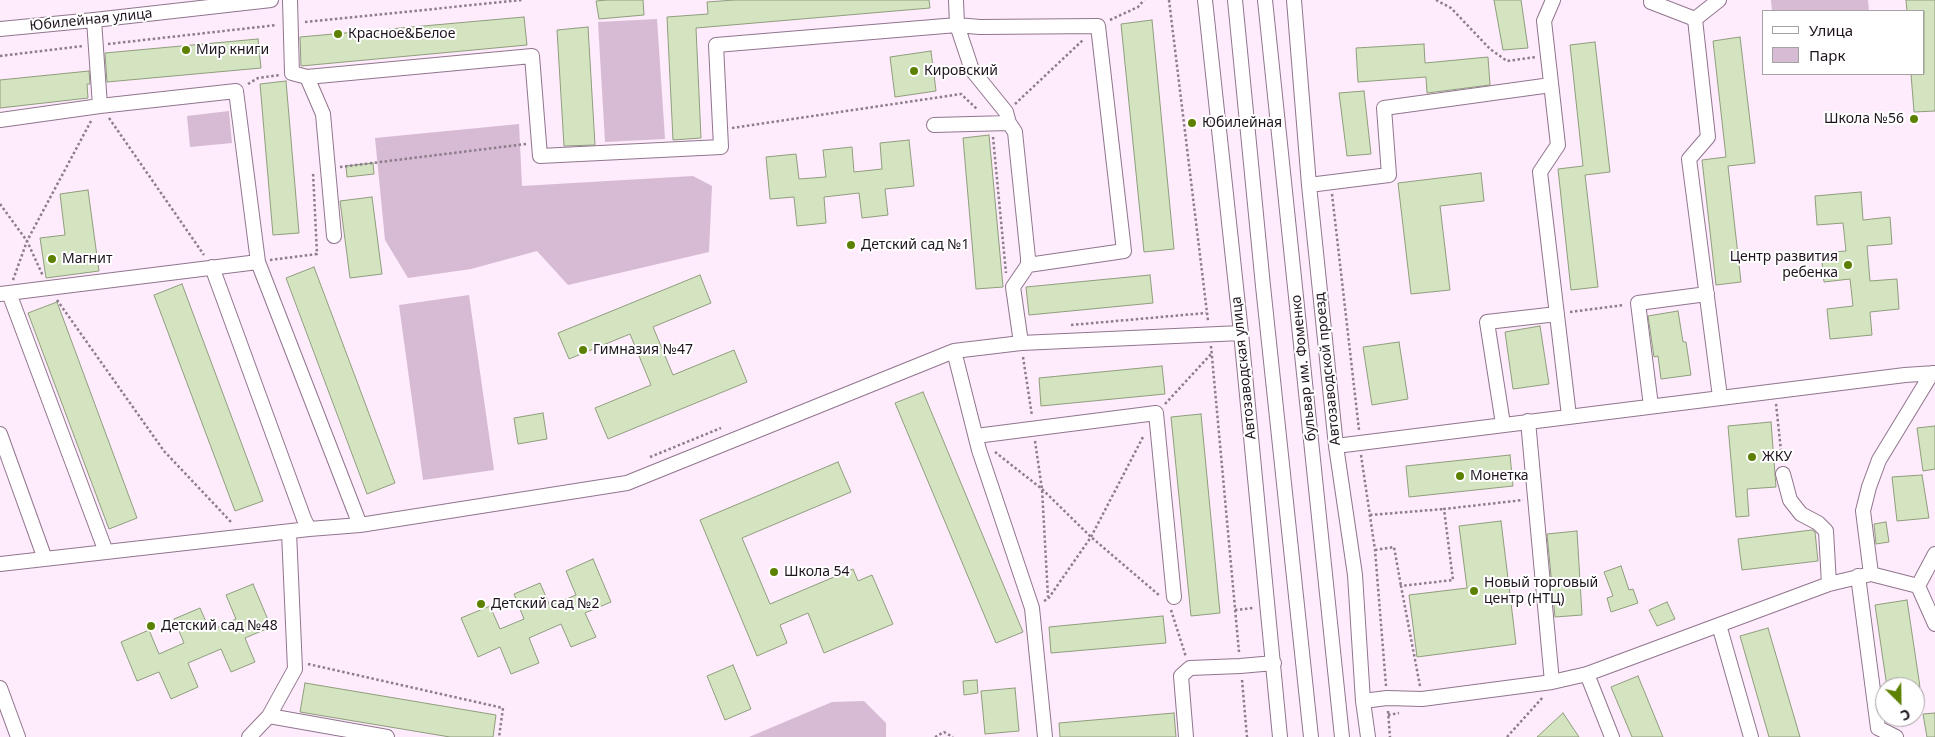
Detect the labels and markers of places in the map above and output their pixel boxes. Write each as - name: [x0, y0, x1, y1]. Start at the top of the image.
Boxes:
- place label: Красное&Белое: [348, 26, 455, 42]
- marker: Красное&Белое: [332, 28, 344, 40]
- place label: Мир книги: [196, 42, 269, 58]
- marker: Мир книги: [180, 44, 192, 56]
- place label: Кировский: [924, 63, 998, 79]
- marker: Кировский: [908, 65, 920, 77]
- place label: Школа №56: [1824, 111, 1904, 127]
- marker: Школа №56: [1908, 113, 1920, 125]
- place label: Юбилейная: [1202, 115, 1282, 131]
- marker: Юбилейная: [1186, 117, 1198, 129]
- place label: Детский сад №1: [861, 237, 970, 253]
- marker: Детский сад №1: [845, 239, 857, 251]
- place label: Центр развития ребенка: [1730, 249, 1838, 282]
- place label: Магнит: [62, 251, 112, 267]
- marker: Магнит: [46, 253, 58, 265]
- marker: Центр развития ребенка: [1842, 259, 1854, 271]
- place label: Гимназия №47: [593, 342, 693, 358]
- marker: Гимназия №47: [577, 344, 589, 356]
- place label: ЖКУ: [1762, 449, 1792, 465]
- marker: ЖКУ: [1746, 451, 1758, 463]
- place label: Монетка: [1470, 468, 1529, 484]
- marker: Монетка: [1454, 470, 1466, 482]
- place label: Школа 54: [784, 564, 850, 580]
- marker: Школа 54: [768, 566, 780, 578]
- place label: Новый торговый центр (НТЦ): [1484, 575, 1598, 608]
- marker: Новый торговый центр (НТЦ): [1468, 585, 1480, 597]
- place label: Детский сад №2: [491, 596, 600, 612]
- marker: Детский сад №2: [475, 598, 487, 610]
- place label: Детский сад №48: [161, 618, 278, 634]
- marker: Детский сад №48: [145, 620, 157, 632]

